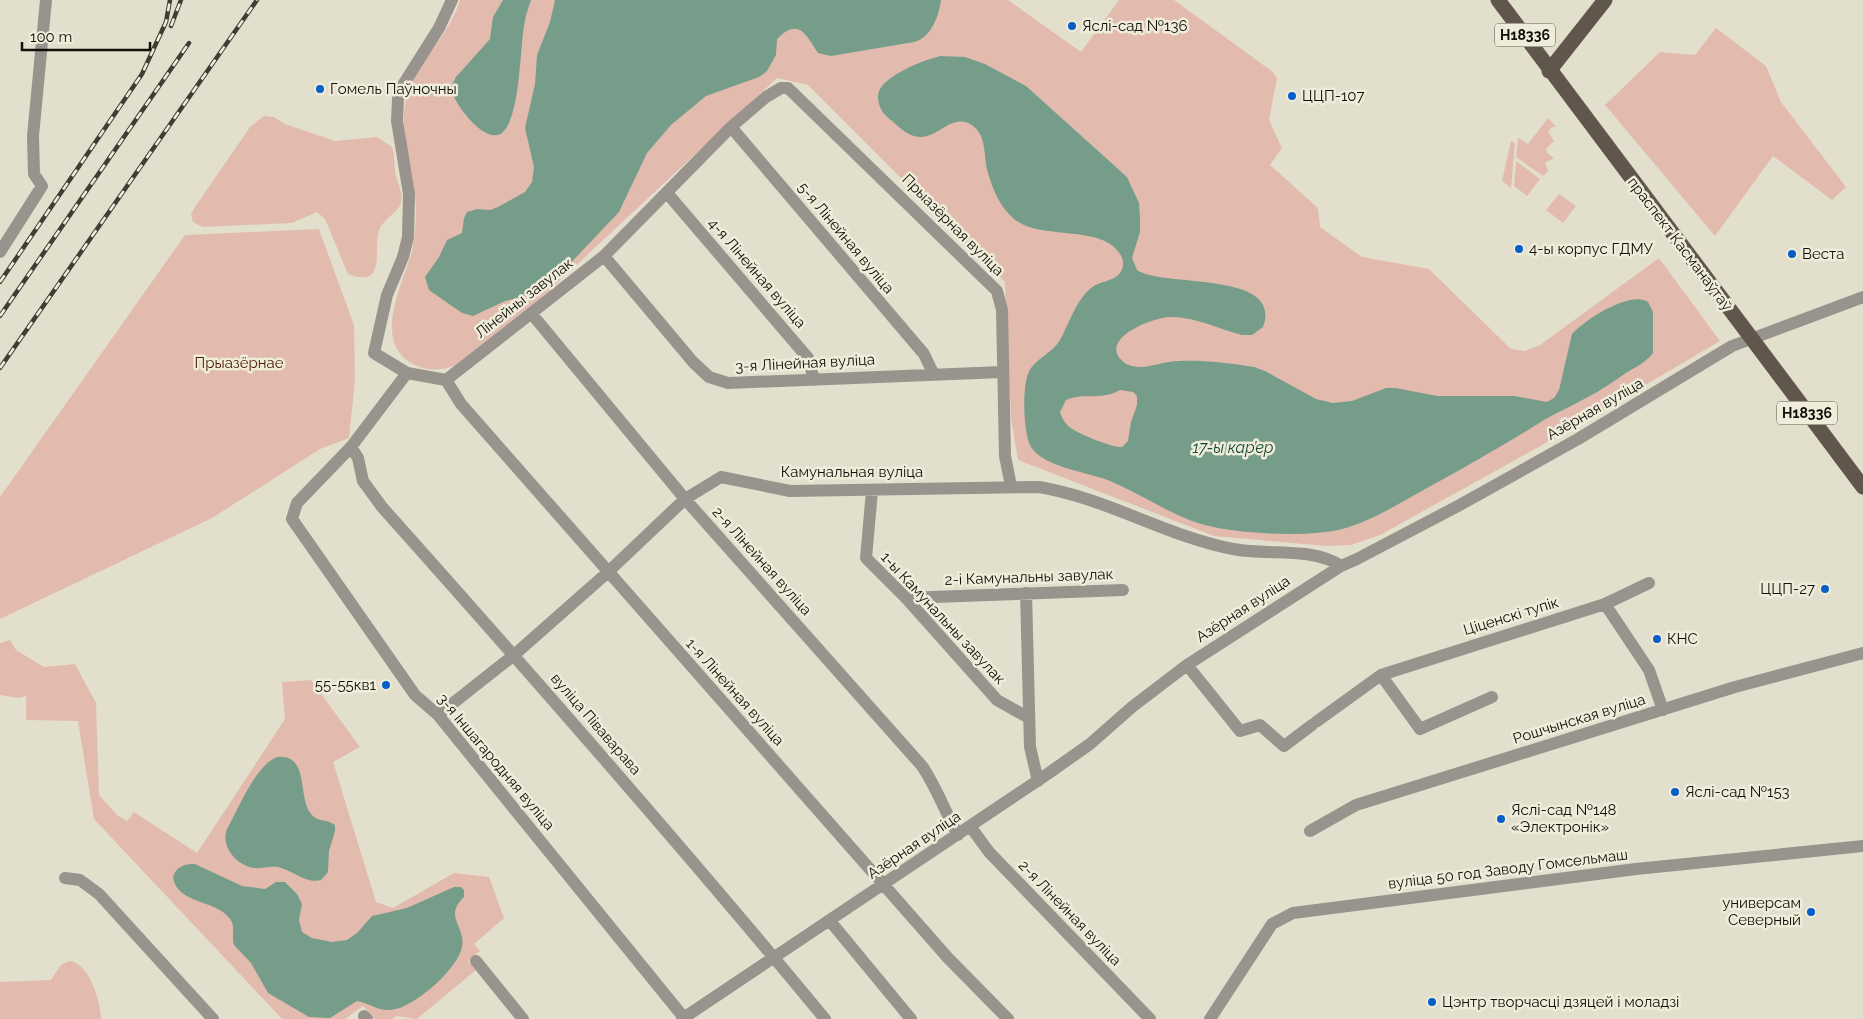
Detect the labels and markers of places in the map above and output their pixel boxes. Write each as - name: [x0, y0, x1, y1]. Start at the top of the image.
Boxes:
- place label: Яслі-сад №136: [1082, 17, 1187, 35]
- marker: Яслі-сад №136: [1066, 20, 1078, 32]
- place label: Гомель Паўночны: [330, 80, 457, 98]
- marker: Гомель Паўночны: [314, 83, 326, 95]
- place label: ЦЦП-107: [1302, 87, 1364, 105]
- marker: ЦЦП-107: [1286, 90, 1298, 102]
- place label: 4-ы корпус ГДМУ: [1529, 240, 1654, 258]
- marker: 4-ы корпус ГДМУ: [1513, 243, 1525, 255]
- place label: Веста: [1802, 245, 1844, 263]
- marker: Веста: [1786, 248, 1798, 260]
- place label: ЦЦП-27: [1760, 580, 1815, 598]
- marker: ЦЦП-27: [1819, 583, 1831, 595]
- place label: КНС: [1667, 630, 1698, 648]
- marker: КНС: [1651, 633, 1663, 645]
- place label: 55-55кв1: [315, 676, 377, 694]
- marker: 55-55кв1: [380, 679, 392, 691]
- place label: Яслі-сад №153: [1685, 783, 1790, 801]
- marker: Яслі-сад №153: [1669, 786, 1681, 798]
- place label: Яслі-сад №148 «Электронік»: [1511, 801, 1617, 836]
- marker: Яслі-сад №148 «Электронік»: [1495, 813, 1507, 825]
- place label: универсам Северный: [1722, 894, 1801, 929]
- marker: универсам Северный: [1805, 906, 1817, 918]
- place label: Цэнтр творчасці дзяцей і моладзі: [1442, 993, 1679, 1011]
- marker: Цэнтр творчасці дзяцей і моладзі: [1426, 996, 1438, 1008]

